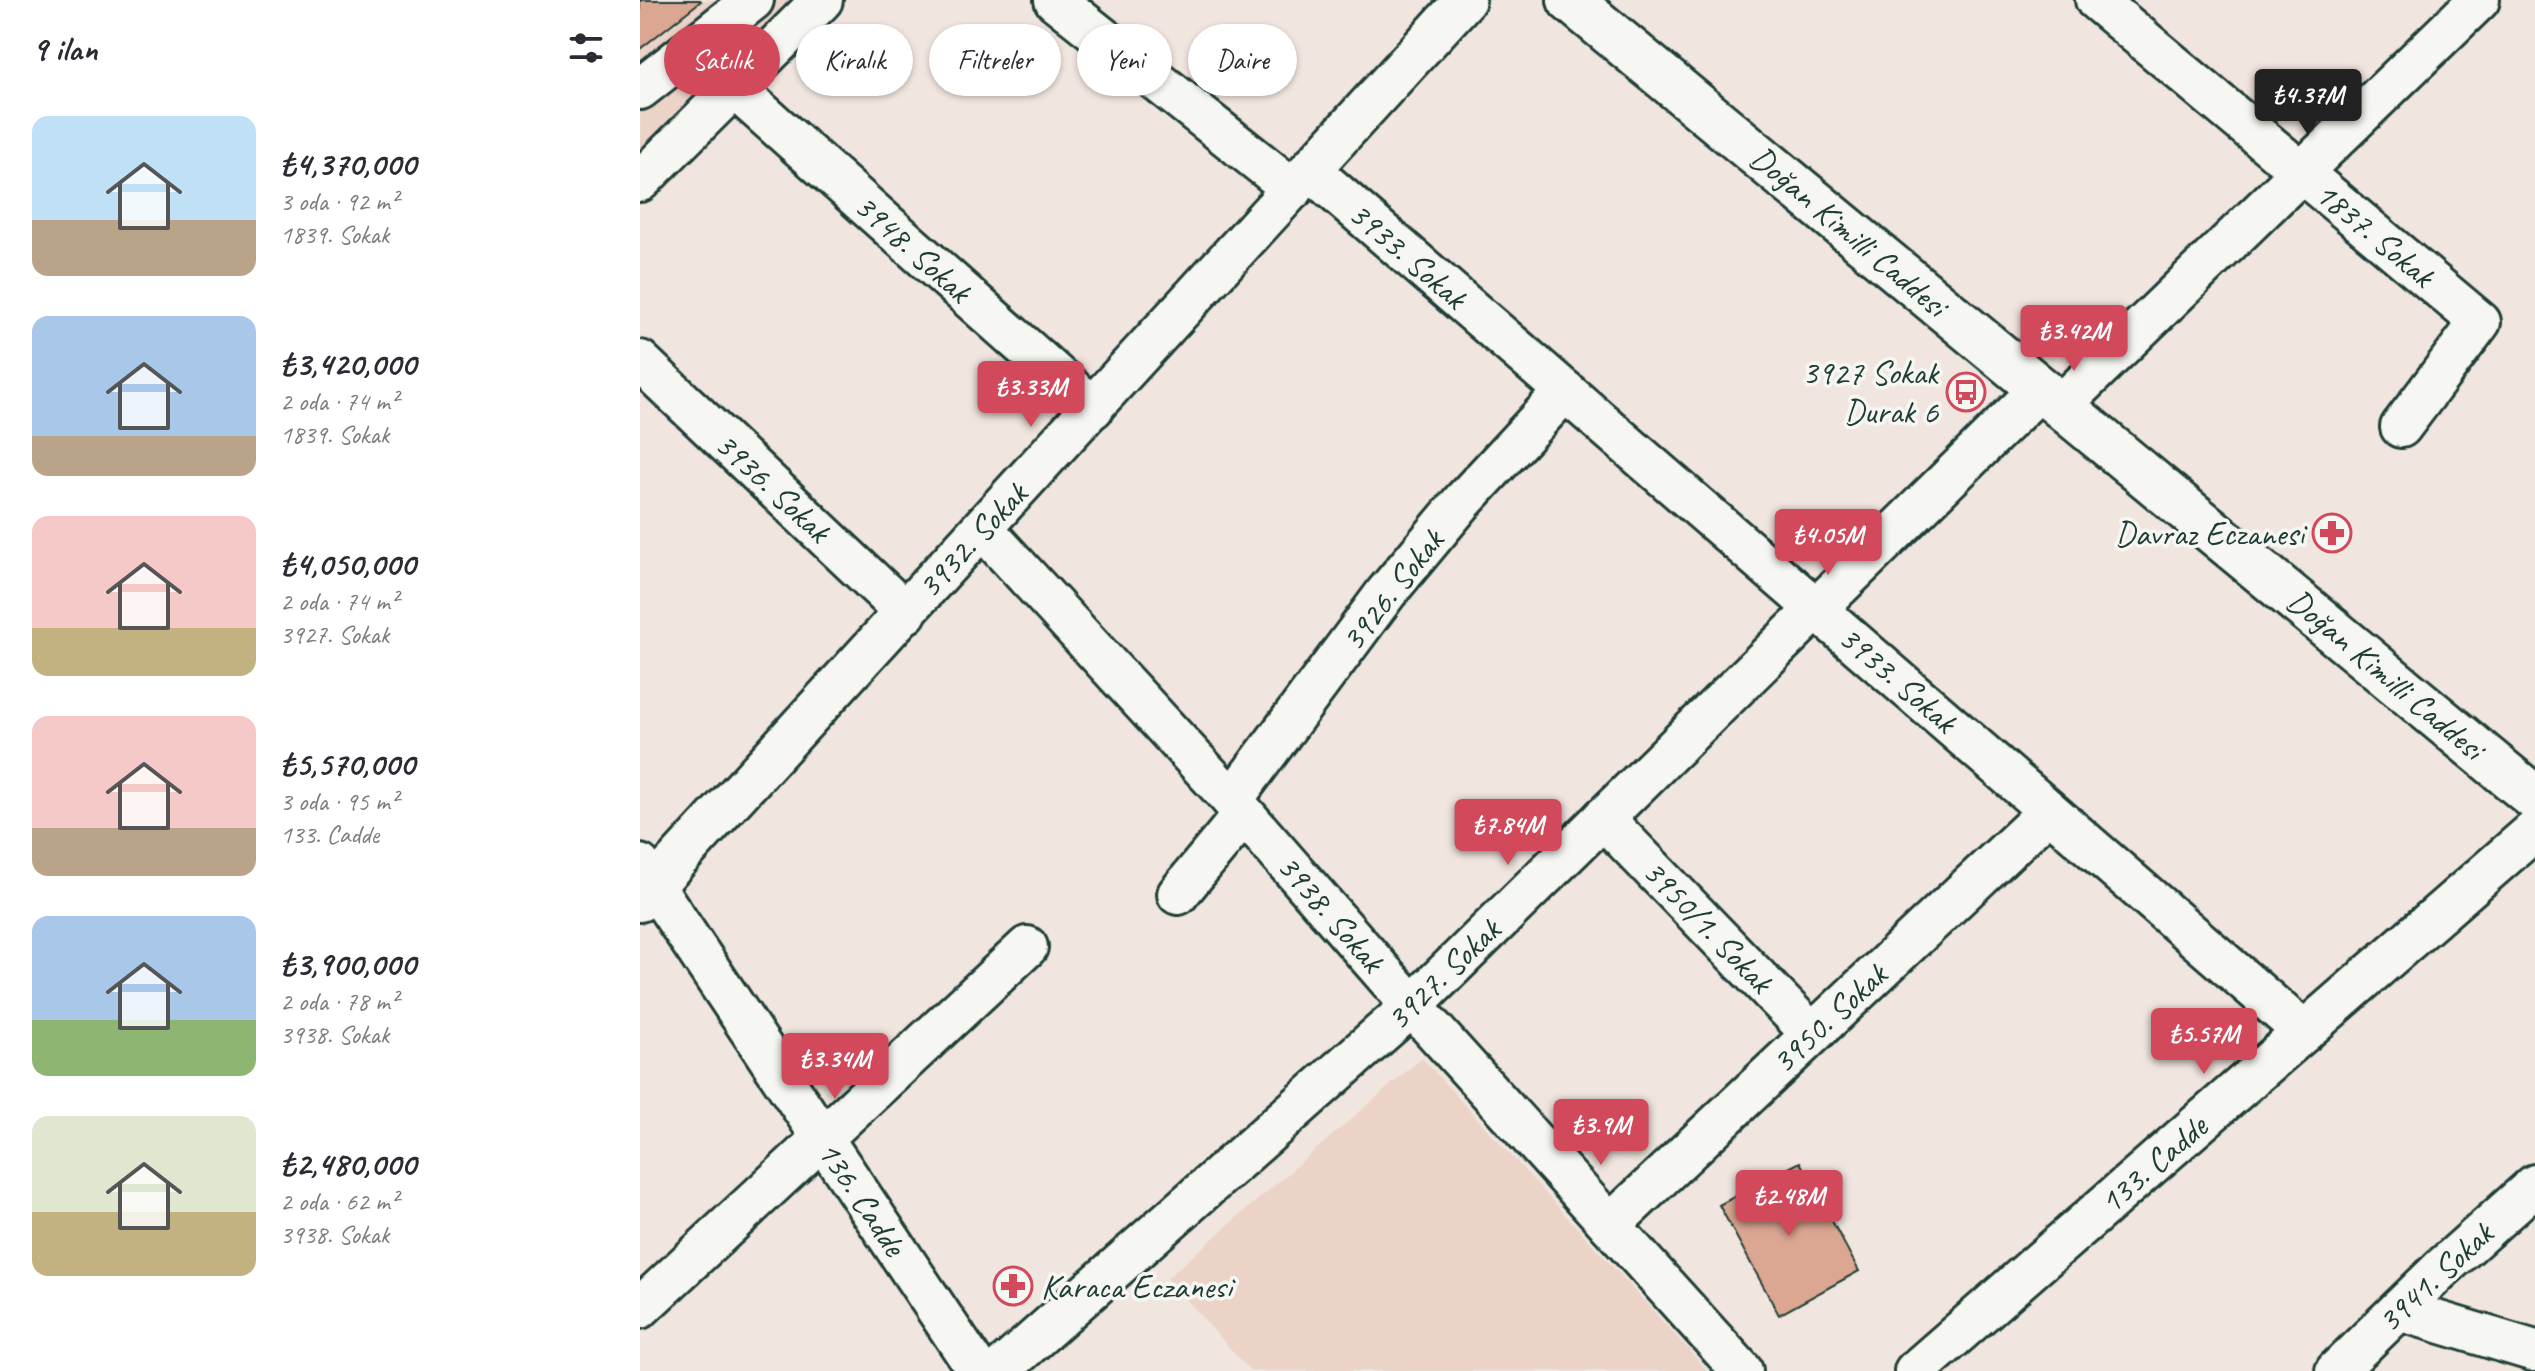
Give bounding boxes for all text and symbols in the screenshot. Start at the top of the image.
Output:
chip: Satılık [664,24,780,96]
chip: Kiralık [796,24,913,96]
chip: Filtreler [929,24,1061,96]
chip: Yeni [1077,24,1172,96]
chip: Daire [1188,24,1297,96]
icon: filters [564,26,608,70]
text: 9 ilan [32,27,97,70]
pin: ₺4.37M [2243,69,2373,137]
text: ₺4.37M [2273,78,2343,111]
street label: Doğan Kimilli Caddesi [1742,136,1959,328]
text: ₺4,370,000 [280,142,416,185]
icon: home [96,148,192,244]
street label: 1837. Sokak [2306,172,2445,298]
street label: 3948. Sokak [846,184,982,313]
text: 3 oda · 92 m² [280,185,398,218]
street label: 3933. Sokak [1340,192,1478,320]
text: 1839. Sokak [280,218,389,251]
pin: ₺3.42M [2009,305,2139,373]
text: ₺3.42M [2039,314,2109,347]
text: ₺3,420,000 [280,342,416,385]
icon: home [96,348,192,444]
place label: 3927 Sokak Durak 6 [1802,351,1941,433]
pin: ₺3.33M [966,361,1096,429]
text: ₺3.33M [996,370,1066,403]
bus stop icon: 3927 Sokak Durak 6 [1945,371,1987,413]
text: 2 oda · 74 m² [280,385,398,418]
text: 1839. Sokak [280,418,389,451]
street label: 3936. Sokak [706,423,842,553]
street label: 3932. Sokak [908,471,1038,607]
pin: ₺4.05M [1763,509,1893,577]
place label: Davraz Eczanesi [2115,512,2308,555]
pharmacy icon: Davraz Eczanesi [2311,512,2353,554]
street label: 3926. Sokak [1331,518,1454,660]
text: ₺4.05M [1793,518,1863,551]
text: ₺4,050,000 [280,542,415,585]
icon: home [96,548,192,644]
street label: Doğan Kimilli Caddesi [2279,579,2496,771]
text: 2 oda · 74 m² [280,585,398,618]
street label: 3933. Sokak [1830,616,1968,744]
text: 3927. Sokak [280,618,389,651]
text: ₺5,570,000 [280,742,415,785]
icon: home [96,748,192,844]
text: 3 oda · 95 m² [280,785,398,818]
pin: ₺7.84M [1443,799,1573,867]
text: ₺7.84M [1473,808,1543,841]
text: 133. Cadde [280,818,379,851]
street label: 3938. Sokak [1268,845,1396,983]
street label: 3950/1. Sokak [1634,850,1784,1004]
street label: 3927. Sokak [1377,907,1511,1039]
text: ₺3,900,000 [280,942,415,985]
icon: home [96,948,192,1044]
street label: 3950. Sokak [1762,952,1898,1082]
text: 2 oda · 78 m² [280,985,398,1018]
pin: ₺5.57M [2139,1008,2269,1076]
text: ₺5.57M [2169,1017,2239,1050]
text: 3938. Sokak [280,1018,389,1051]
pin: ₺3.34M [770,1033,900,1101]
text: ₺3.34M [800,1042,870,1075]
pin: ₺3.9M [1545,1099,1657,1167]
street label: 133. Cadde [2090,1104,2217,1223]
text: ₺3.9M [1572,1108,1630,1141]
street label: 136. Cadde [808,1132,917,1265]
text: ₺2,480,000 [280,1142,416,1185]
icon: home [96,1148,192,1244]
pin: ₺2.48M [1724,1170,1854,1238]
text: ₺2.48M [1754,1179,1824,1212]
text: 2 oda · 62 m² [280,1185,398,1218]
street label: 3941. Sokak [2368,1211,2504,1341]
text: 3938. Sokak [280,1218,389,1251]
pharmacy icon: Karaca Eczanesi [992,1265,1034,1307]
place label: Karaca Eczanesi [1041,1265,1237,1308]

